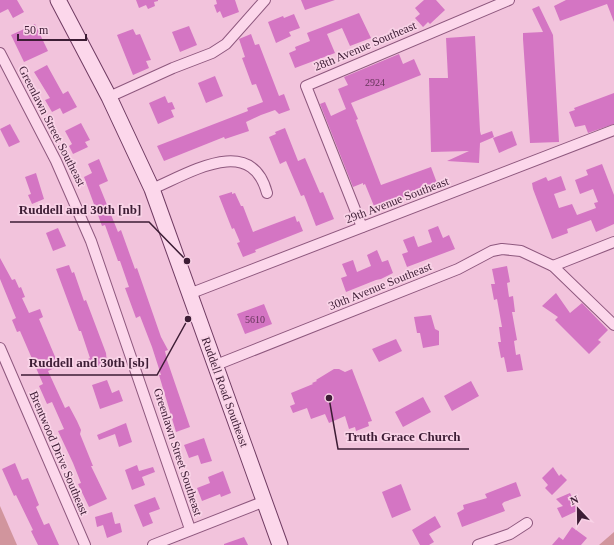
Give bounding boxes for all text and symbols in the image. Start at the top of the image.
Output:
scale bar [18,16,86,42]
street label: 28th Avenue Southeast [312,18,419,74]
text: 50 m [24,23,49,37]
street label: Greenlawn Street Southeast [16,63,89,189]
house number: 2924 [365,77,385,88]
street label: 29th Avenue Southeast [343,174,451,226]
callout: Ruddell and 30th [nb] [10,197,149,222]
text: Ruddell and 30th [nb] [19,202,141,217]
street label: 30th Avenue Southeast [326,259,434,313]
house number: 5610 [245,314,265,325]
street label: Ruddell Road Southeast [199,335,252,450]
callout: Ruddell and 30th [sb] [21,350,157,375]
text: Ruddell and 30th [sb] [29,355,149,370]
street label: Greenlawn Street Southeast [151,386,205,518]
street label: Brentwood Drive Southeast [27,389,92,518]
callout: Truth Grace Church [338,424,469,449]
text: Truth Grace Church [345,429,461,444]
north arrow [558,489,598,529]
text: N [568,493,580,507]

